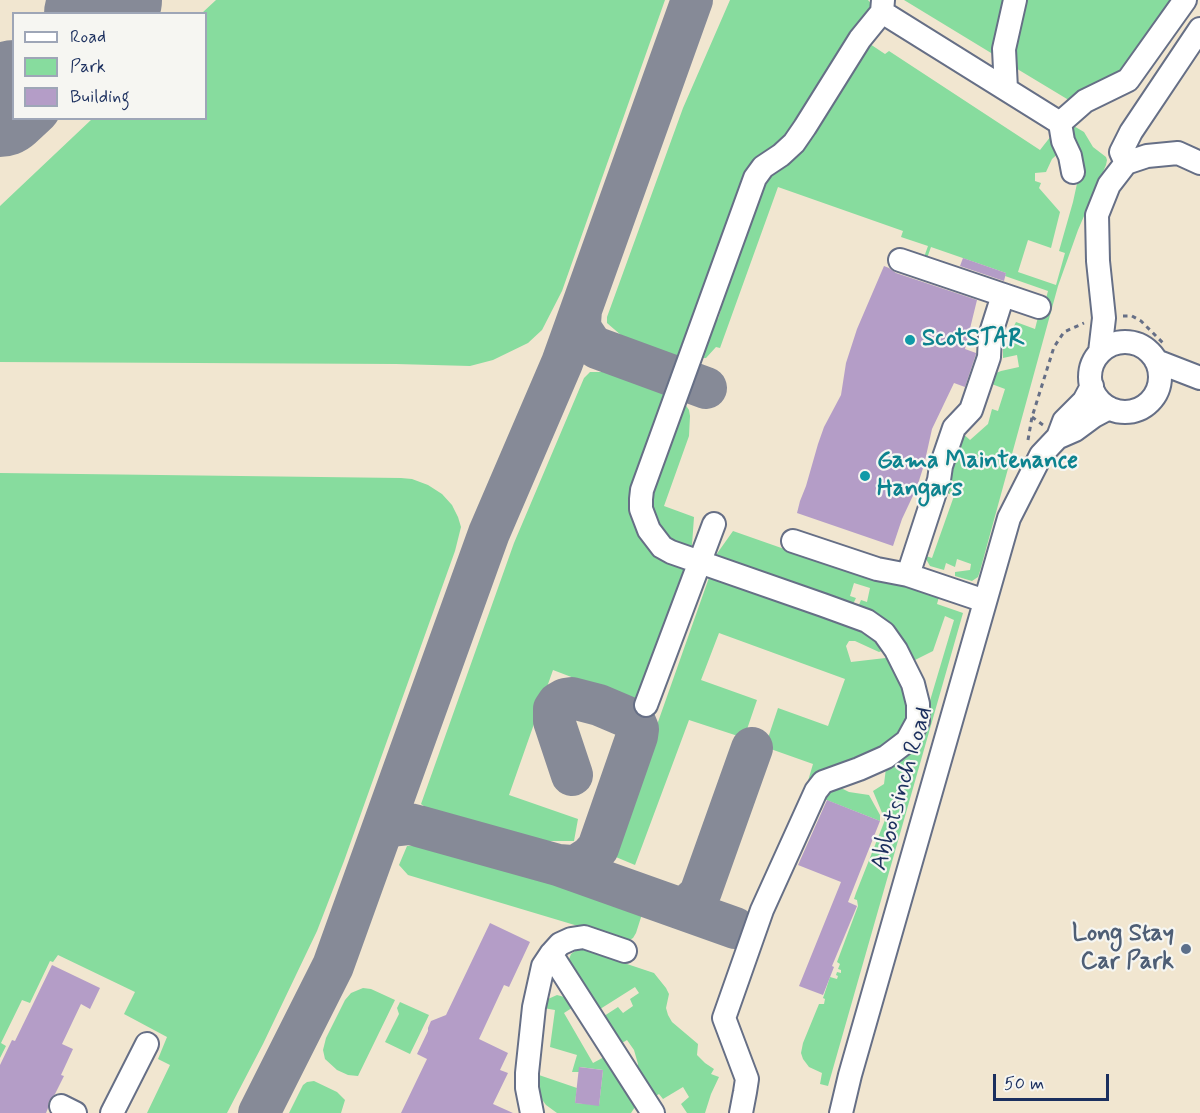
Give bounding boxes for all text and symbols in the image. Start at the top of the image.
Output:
legend [12,12,207,120]
text: Road [70,25,106,49]
text: Park [70,55,106,79]
text: Building [70,85,130,109]
place label: ScotSTAR [922,326,1025,354]
marker: ScotSTAR [903,333,917,347]
place label: Gama Maintenance Hangars [877,448,1078,504]
marker: Gama Maintenance Hangars [858,469,872,483]
street label: Abbotsinch Road [866,704,940,874]
place label: Long Stay Car Park [1072,921,1174,977]
marker: Long Stay Car Park [1179,942,1193,956]
scale bar [996,1062,1112,1100]
text: 50 m [1004,1072,1044,1096]

